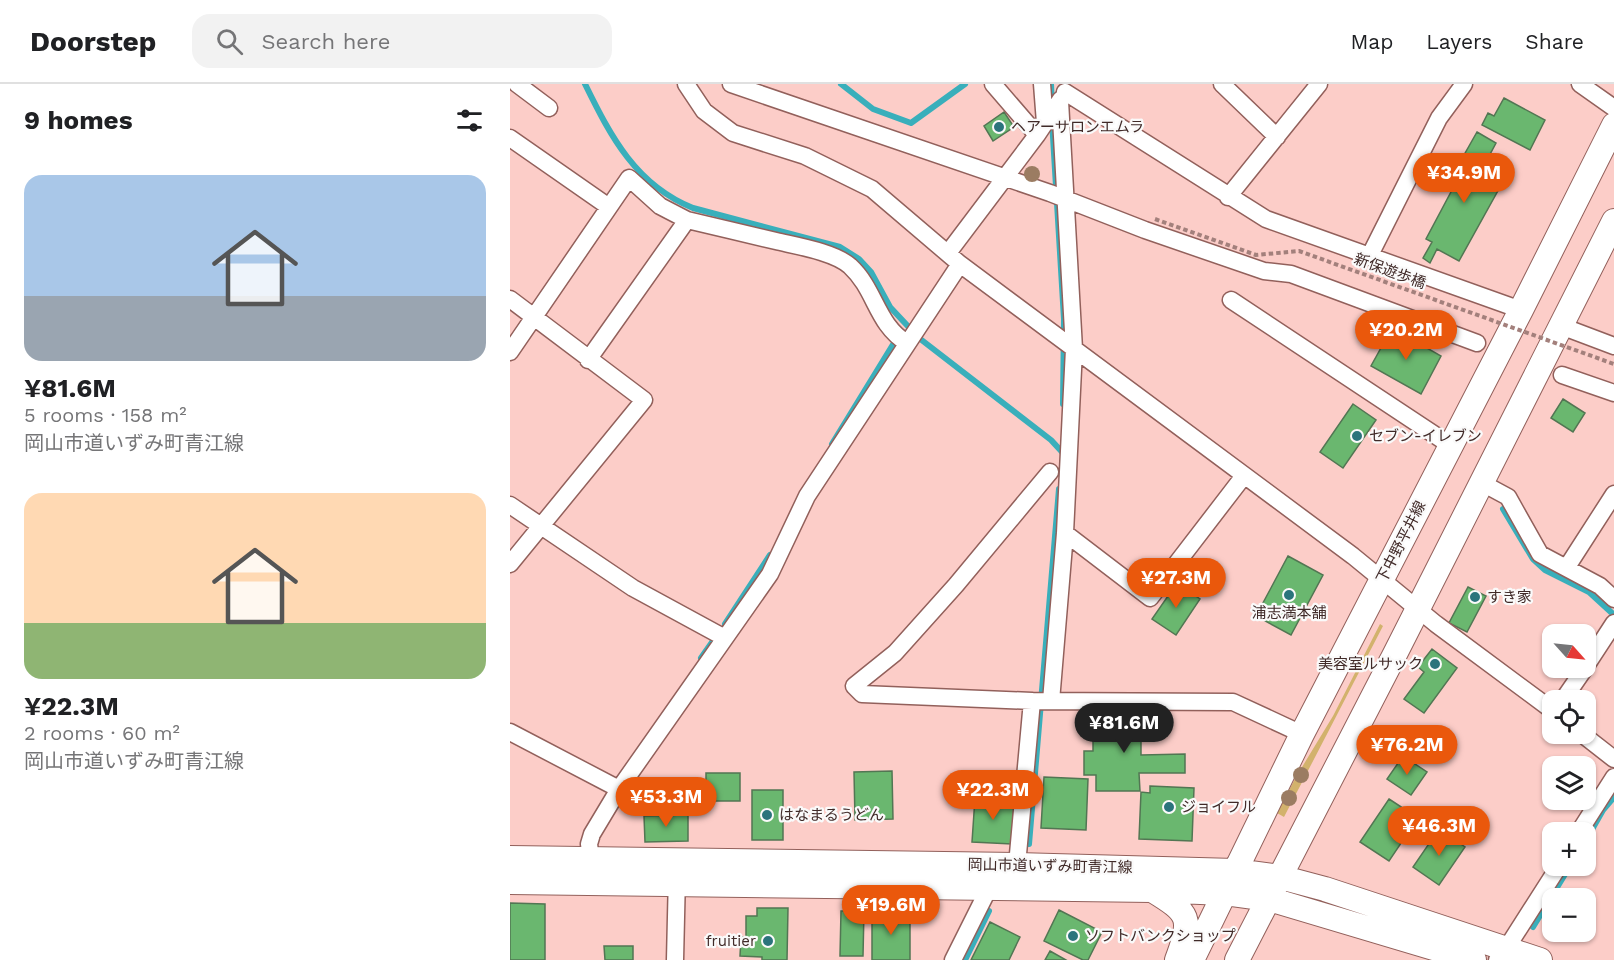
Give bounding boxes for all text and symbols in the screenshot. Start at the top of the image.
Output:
search box [192,14,612,68]
text: Doorstep [30,25,156,58]
icon: search [213,25,246,58]
text: Search here [261,29,390,54]
text: Map [1350,29,1393,54]
text: Layers [1426,29,1492,54]
text: Share [1525,29,1584,54]
icon: filters [453,104,486,137]
text: 9 homes [24,105,133,135]
place label: ヘアーサロンエムラ [1011,118,1144,136]
marker: ヘアーサロンエムラ [992,120,1006,134]
pin: ¥34.9M [1415,153,1513,204]
text: ¥34.9M [1427,160,1501,184]
icon: home [201,214,309,322]
street label: 新保遊歩橋 [1352,250,1428,292]
pin: ¥20.2M [1357,310,1455,361]
text: ¥20.2M [1369,317,1443,341]
text: ¥81.6M [24,373,116,403]
text: 5 rooms · 158 m² [24,403,187,427]
place label: セブン-イレブン [1369,427,1482,445]
marker: セブン-イレブン [1350,429,1364,443]
text: 岡山市道いずみ町青江線 [24,431,244,455]
street label: 下中野平井線 [1373,498,1429,586]
icon: home [201,532,309,640]
pin: ¥27.3M [1127,558,1225,609]
text: ¥27.3M [1141,565,1211,589]
marker: 浦志満本舗 [1282,588,1296,602]
place label: すき家 [1487,588,1532,606]
marker: すき家 [1468,590,1482,604]
place label: 浦志満本舗 [1251,604,1327,622]
north arrow [1542,624,1596,678]
map controls [1542,624,1596,942]
place label: 美容室ルサック [1318,655,1423,673]
marker: 美容室ルサック [1428,657,1442,671]
button: locate [1542,690,1596,744]
text: ¥22.3M [24,691,119,721]
pin: ¥81.6M [1075,703,1173,754]
text: ¥81.6M [1089,710,1159,734]
text: 2 rooms · 60 m² [24,721,180,745]
pin: ¥76.2M [1358,725,1456,776]
text: ¥76.2M [1370,732,1444,756]
text: 岡山市道いずみ町青江線 [24,749,244,773]
button: layers [1542,756,1596,810]
pin: ¥22.3M [944,770,1042,821]
pin: ¥53.3M [617,777,715,828]
text: ¥22.3M [956,777,1030,801]
text: ¥53.3M [630,784,702,808]
place label: ジョイフル [1181,798,1256,816]
marker: ジョイフル [1162,800,1176,814]
place label: はなまるうどん [779,806,884,824]
pin: ¥46.3M [1390,806,1488,857]
marker: はなまるうどん [760,808,774,822]
text: ¥46.3M [1402,813,1476,837]
button: + [1542,822,1596,876]
street label: 岡山市道いずみ町青江線 [967,856,1133,876]
pin: ¥19.6M [842,885,940,936]
button: − [1542,888,1596,942]
text: ¥19.6M [856,892,926,916]
place label: ソフトバンクショップ [1085,927,1236,945]
marker: ソフトバンクショップ [1066,929,1080,943]
place label: fruitier [706,932,756,950]
marker: fruitier [761,934,775,948]

